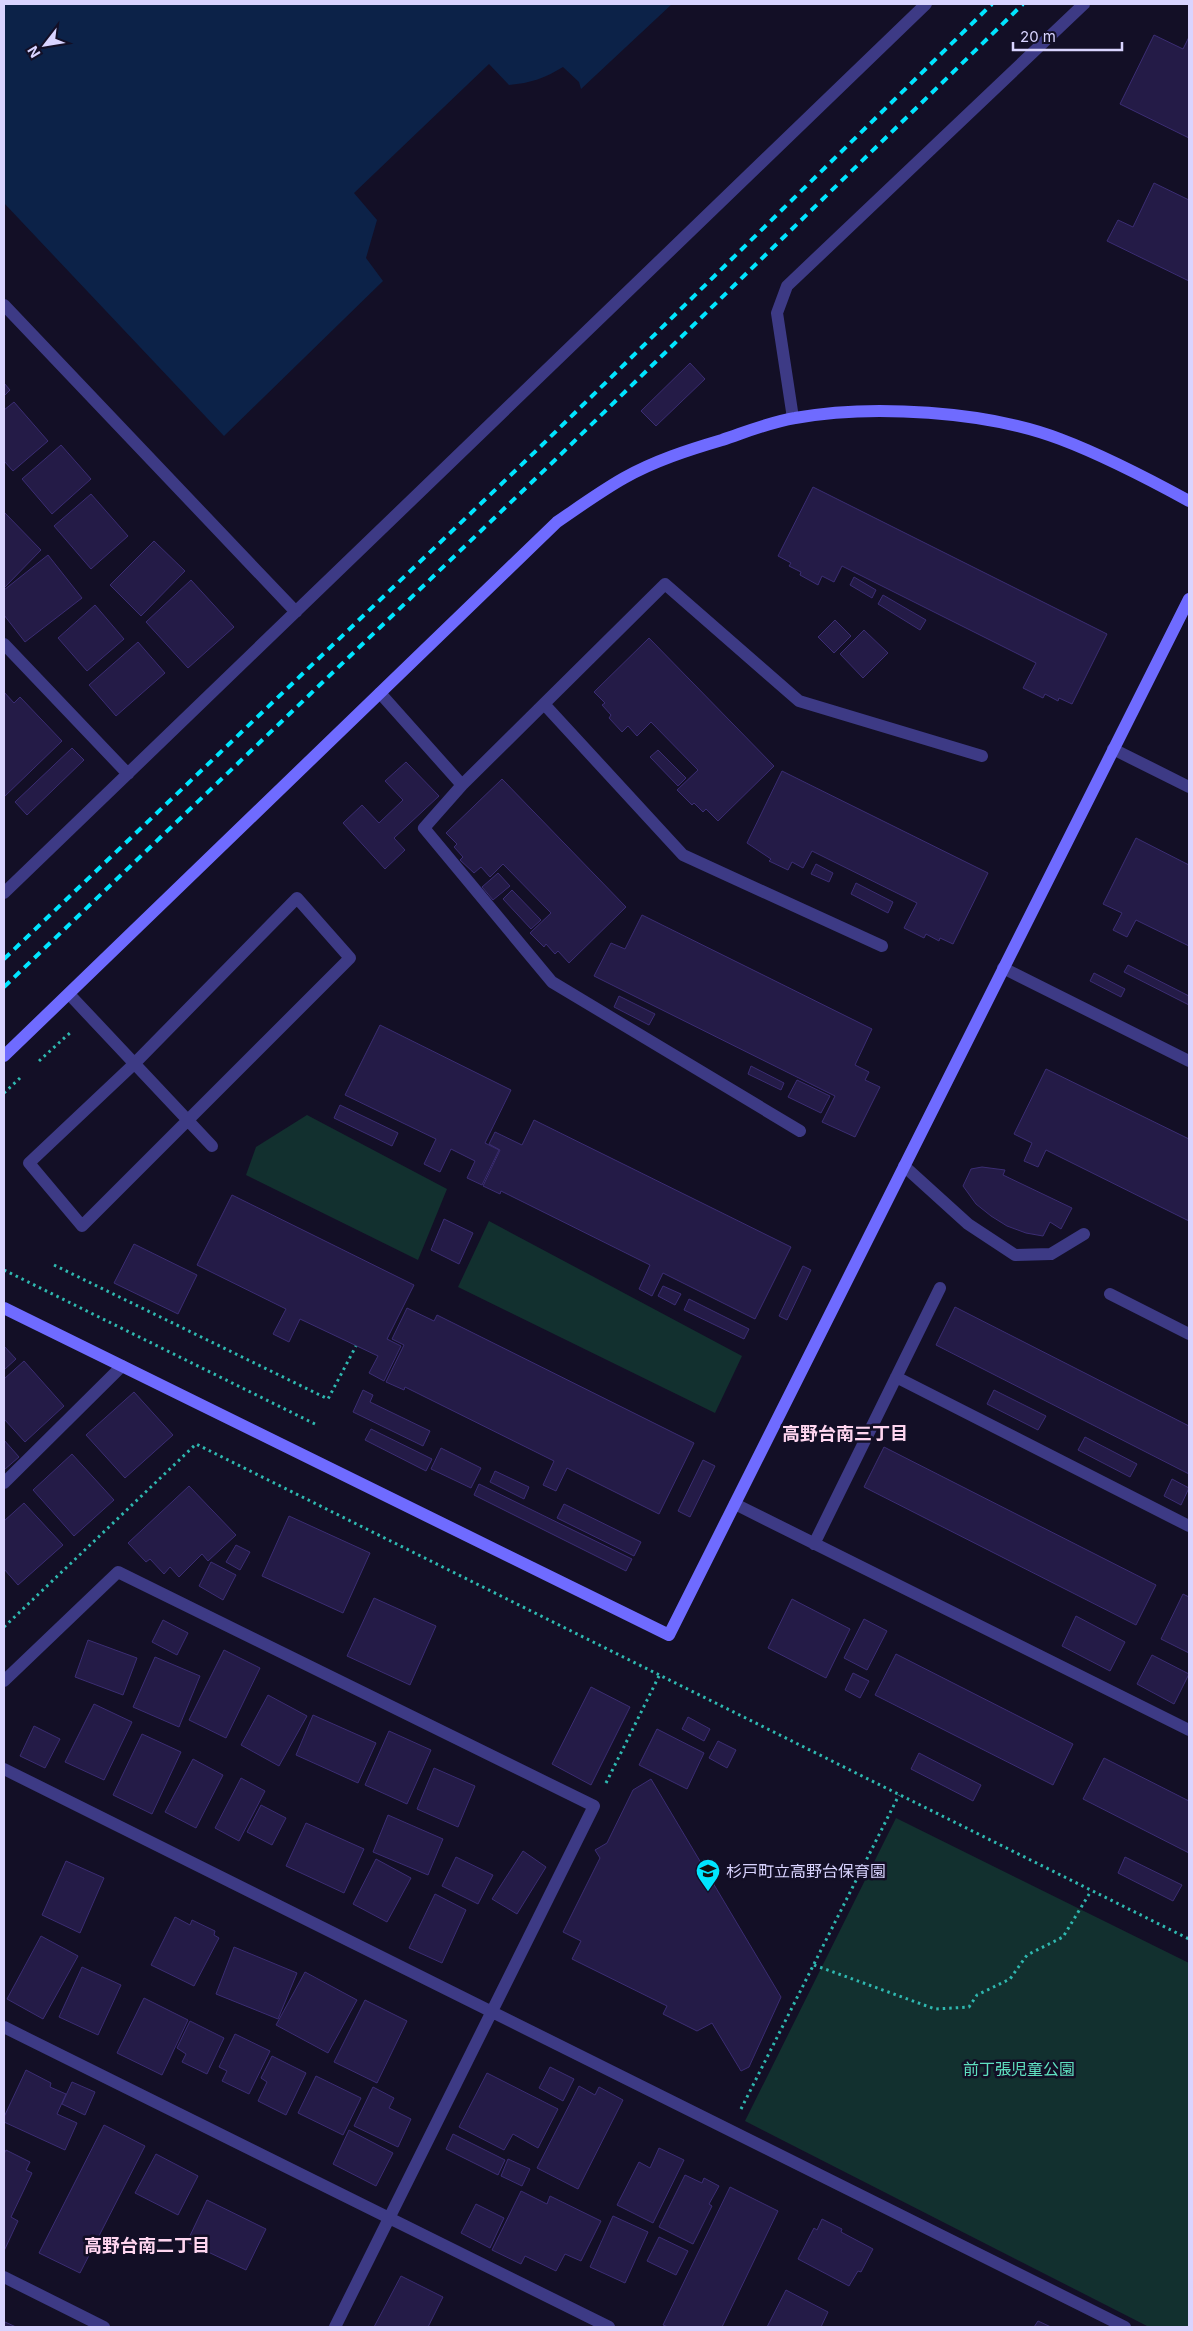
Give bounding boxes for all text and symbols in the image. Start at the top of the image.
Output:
north arrow [20,20,70,70]
scale bar [1013,20,1122,52]
text: 20 m [1020,27,1056,46]
text: N [23,43,43,61]
district label: 高野台南三丁目 [782,1423,908,1444]
school or university icon: 杉戸町立高野台保育園 [695,1858,721,1892]
place label: 杉戸町立高野台保育園 [726,1861,886,1881]
park label: 前丁張児童公園 [963,2059,1075,2079]
district label: 高野台南二丁目 [84,2235,210,2256]

